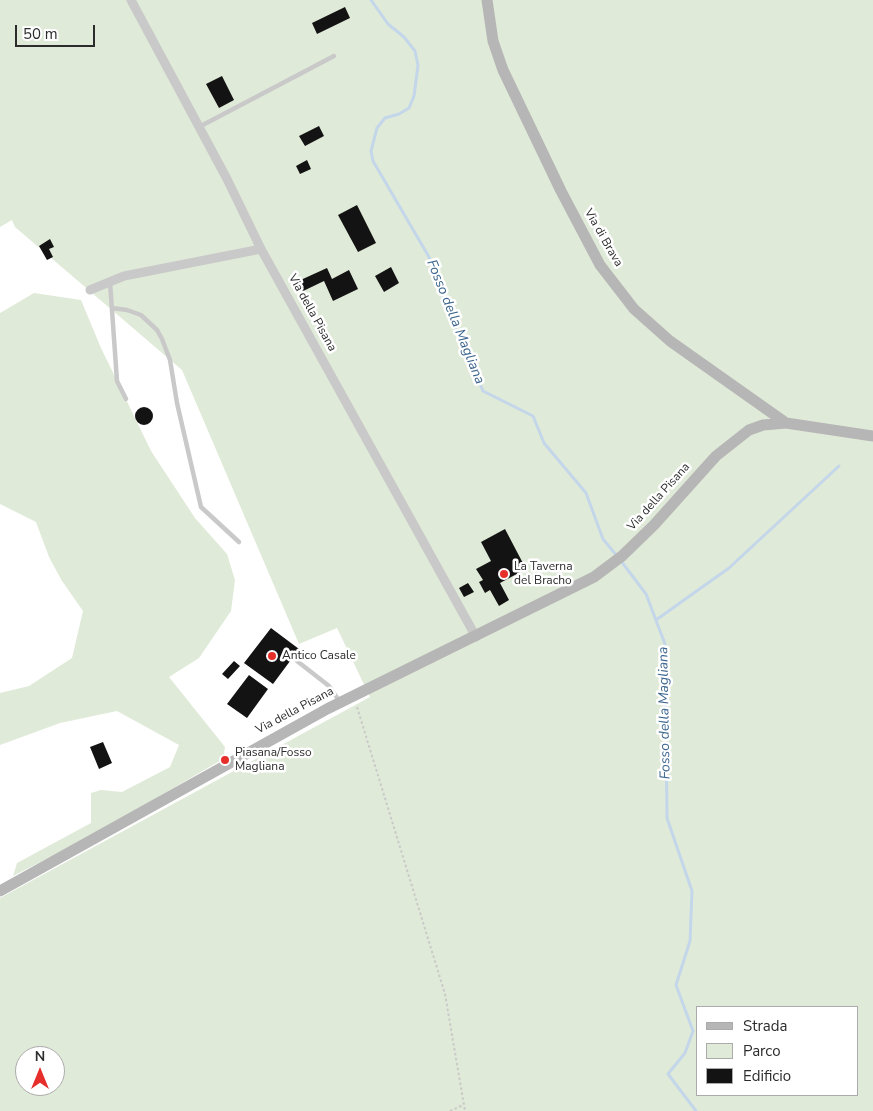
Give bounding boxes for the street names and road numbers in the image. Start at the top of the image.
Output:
street label: Via di Brava [581,207,625,269]
street label: Via della Pisana [285,272,339,354]
street label: Via della Pisana [625,460,693,534]
street label: Via della Pisana [254,684,336,738]

